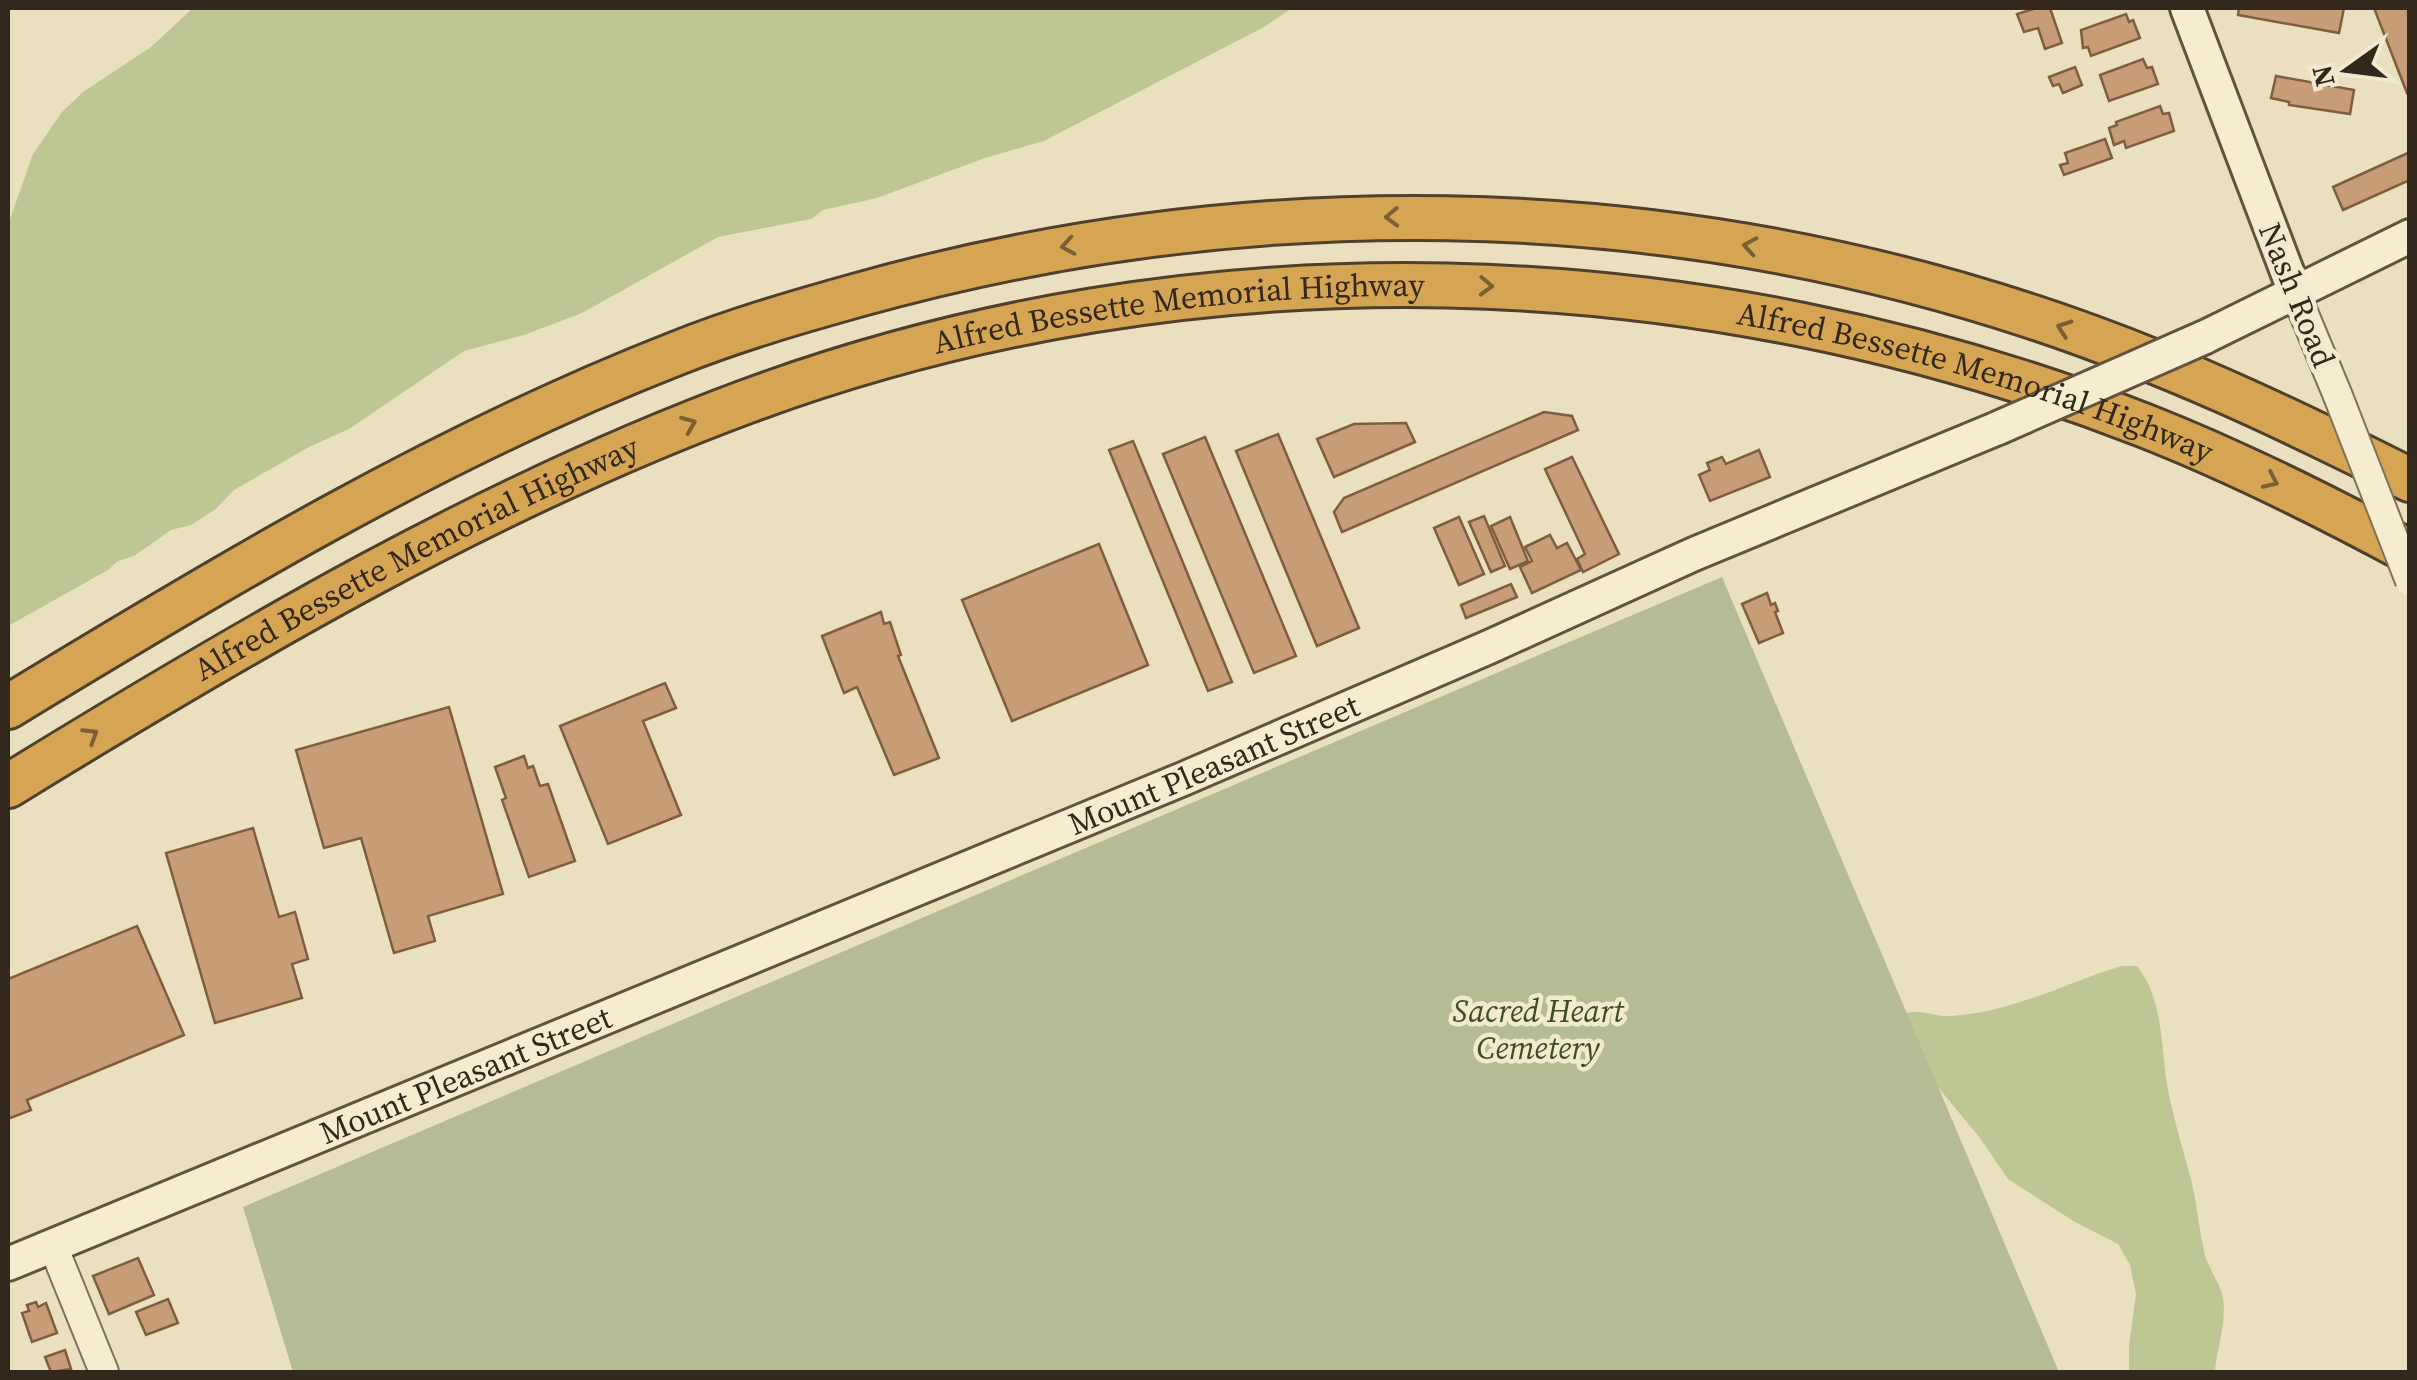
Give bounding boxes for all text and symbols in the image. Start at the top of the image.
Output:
north arrow [2297,20,2397,120]
text: N [2302,62,2344,91]
one-way arrow [1383,206,1399,227]
street label: Nash Road [2248,216,2346,374]
one-way arrow [1060,235,1077,256]
one-way arrow [1742,236,1758,257]
street label: Alfred Bessette Memorial Highway [928,263,1425,365]
one-way arrow [1478,275,1494,296]
street label: Alfred Bessette Memorial Highway [1734,291,2221,474]
one-way arrow [2057,319,2074,340]
one-way arrow [679,416,697,436]
street label: Alfred Bessette Memorial Highway [185,425,646,691]
one-way arrow [2261,468,2279,488]
street label: Mount Pleasant Street [1062,683,1367,846]
one-way arrow [80,728,98,747]
park label: Sacred Heart Cemetery [1452,989,1625,1070]
street label: Mount Pleasant Street [313,995,619,1155]

